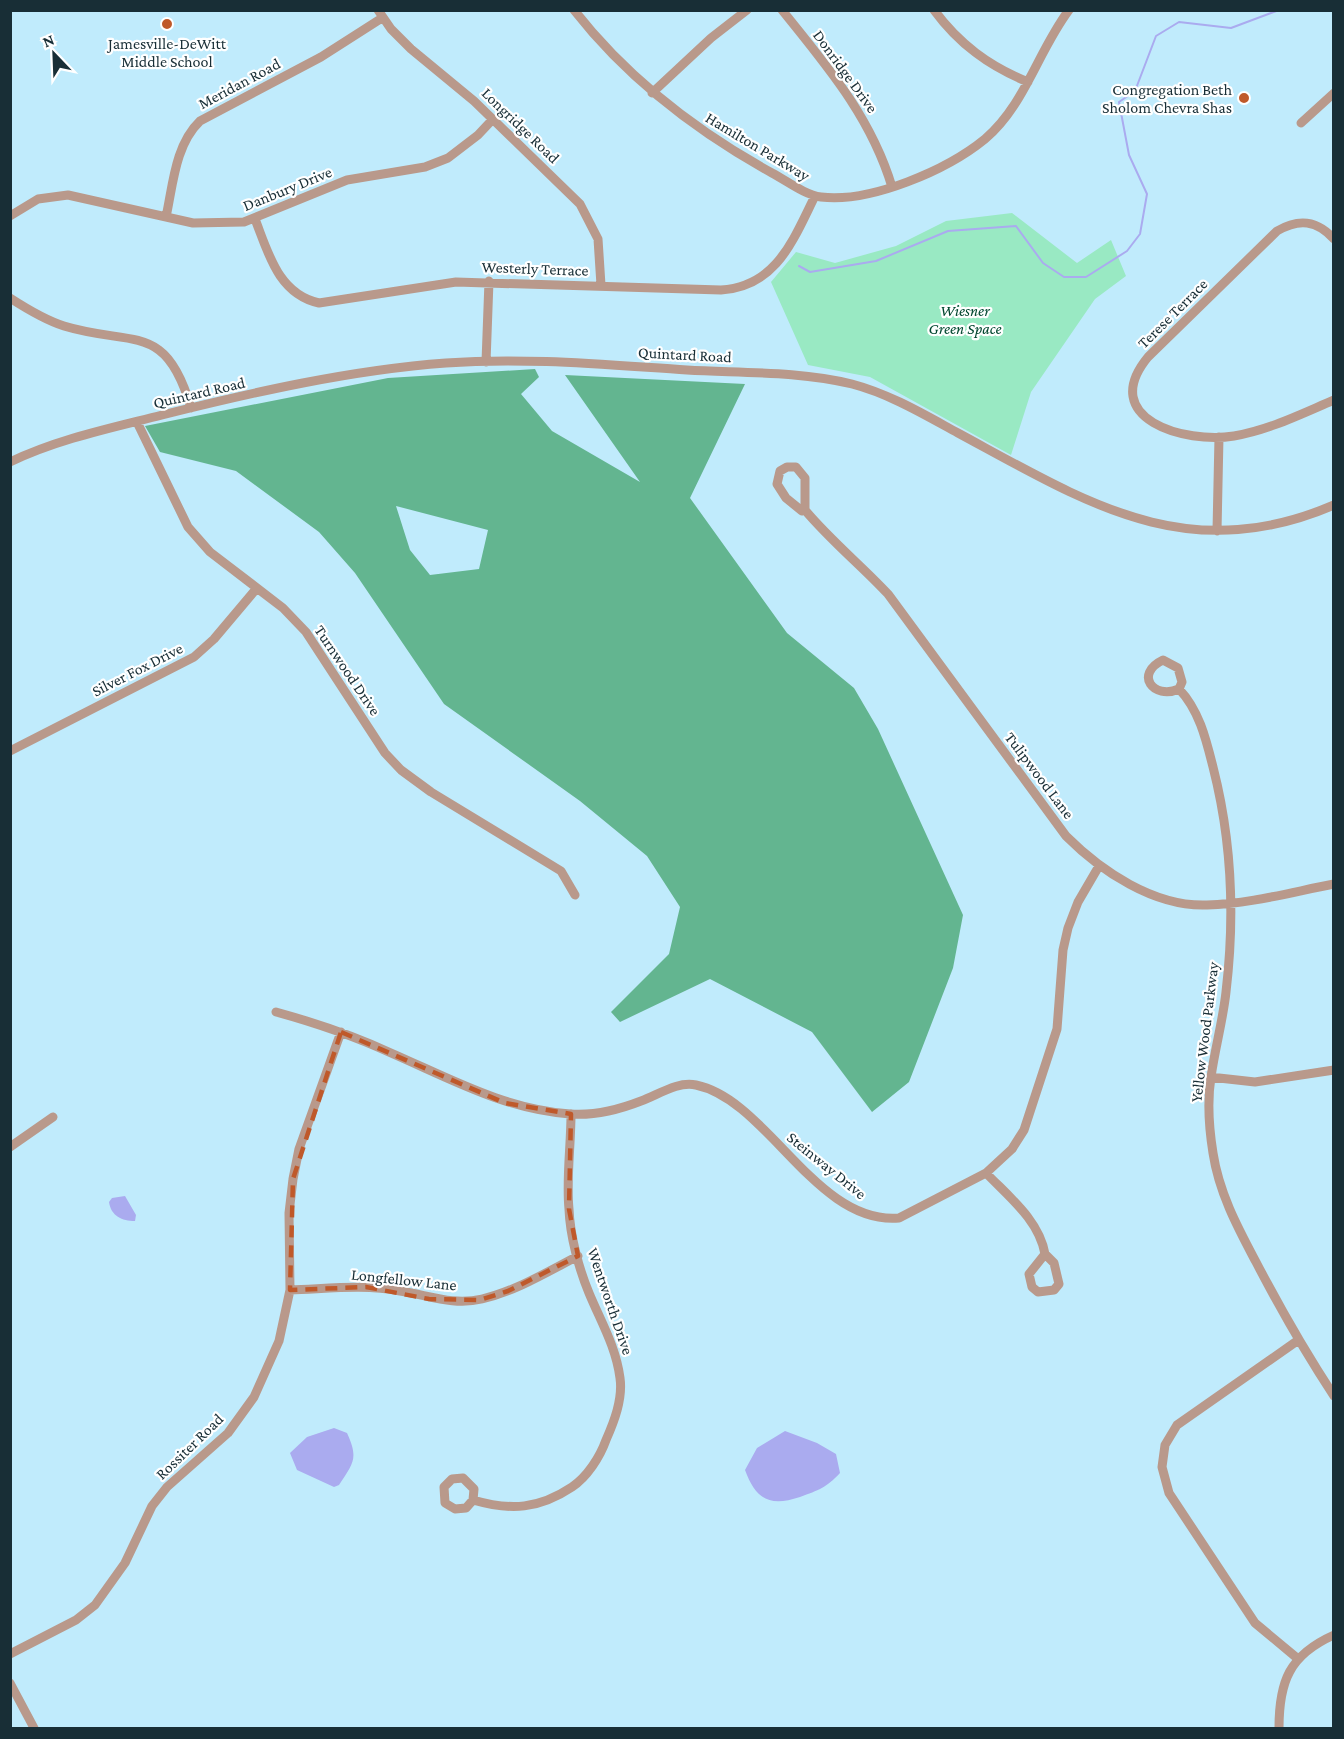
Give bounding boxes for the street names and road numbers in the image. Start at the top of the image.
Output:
street label: Donridge Drive [809,27,881,117]
street label: Meridan Road [195,55,283,112]
street label: Longridge Road [478,84,563,168]
street label: Hamilton Parkway [702,109,813,185]
street label: Danbury Drive [240,163,334,215]
street label: Westerly Terrace [481,258,589,280]
street label: Terese Terrace [1134,275,1211,352]
street label: Quintard Road [638,344,733,365]
street label: Quintard Road [151,374,247,411]
street label: Turnwood Drive [311,622,384,719]
street label: Silver Fox Drive [89,639,185,700]
street label: Tulipwood Lane [1001,729,1078,822]
street label: Yellow Wood Parkway [1187,960,1223,1103]
street label: Steinway Drive [783,1128,870,1203]
street label: Wentworth Drive [584,1246,637,1357]
street label: Longfellow Lane [350,1266,458,1294]
street label: Rossiter Road [152,1410,227,1483]

